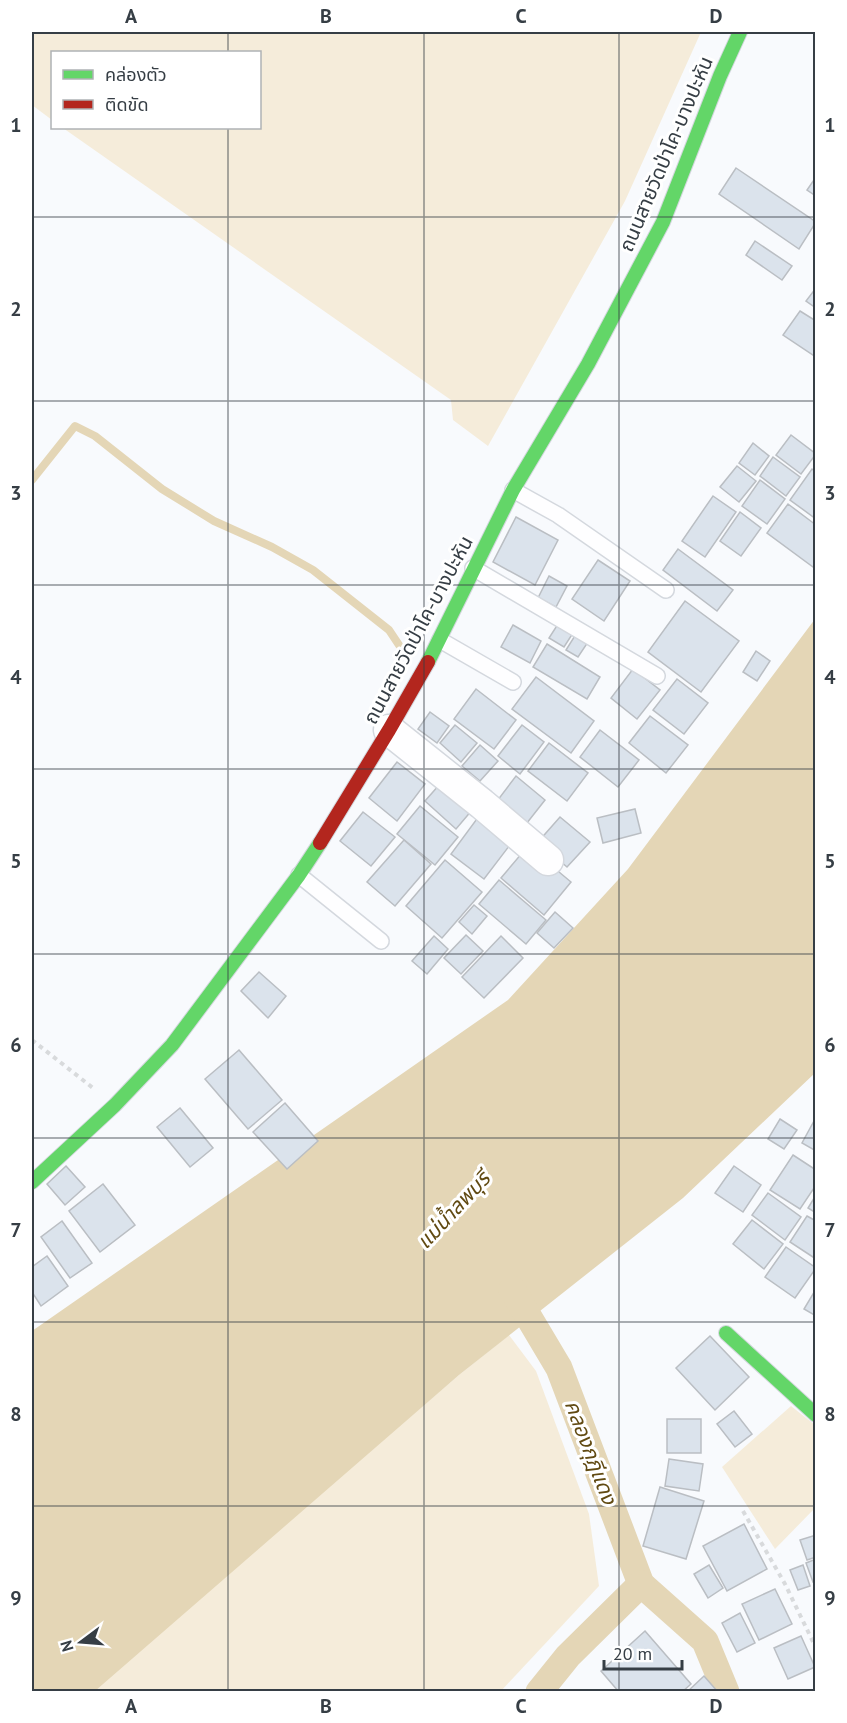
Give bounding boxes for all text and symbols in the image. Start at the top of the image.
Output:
text: A [125,3,138,29]
text: B [320,3,332,29]
text: C [515,3,527,29]
text: D [710,3,723,29]
legend [51,51,261,129]
street label: ถนนสายวัดป่าโค-บางปะหัน [613,52,719,256]
text: คล่องตัว [105,63,167,86]
text: ติดขัด [105,93,148,116]
text: 1 [10,112,22,138]
text: 1 [824,112,836,138]
text: 2 [10,296,22,322]
text: 2 [824,296,836,322]
text: 3 [10,480,22,506]
text: 3 [824,480,836,506]
street label: ถนนสายวัดป่าโค-บางปะหัน [357,531,479,729]
text: 4 [10,664,22,690]
text: 4 [824,664,836,690]
text: 5 [10,848,22,874]
text: 5 [824,848,836,874]
text: 6 [10,1032,22,1058]
text: 6 [824,1032,836,1058]
water label: แม่น้ำลพบุรี [410,1162,498,1254]
text: 7 [10,1217,22,1243]
text: 7 [824,1217,836,1243]
water label: คลองกุฎีแดง [559,1396,624,1510]
text: 8 [10,1401,22,1427]
text: 8 [824,1401,836,1427]
text: 9 [10,1585,22,1611]
text: 9 [824,1585,836,1611]
north arrow [51,1612,111,1672]
scale bar [604,1633,682,1671]
text: N [56,1638,78,1654]
text: 20 m [613,1642,652,1665]
text: A [125,1693,138,1719]
text: B [320,1693,332,1719]
text: C [515,1693,527,1719]
text: D [710,1693,723,1719]

